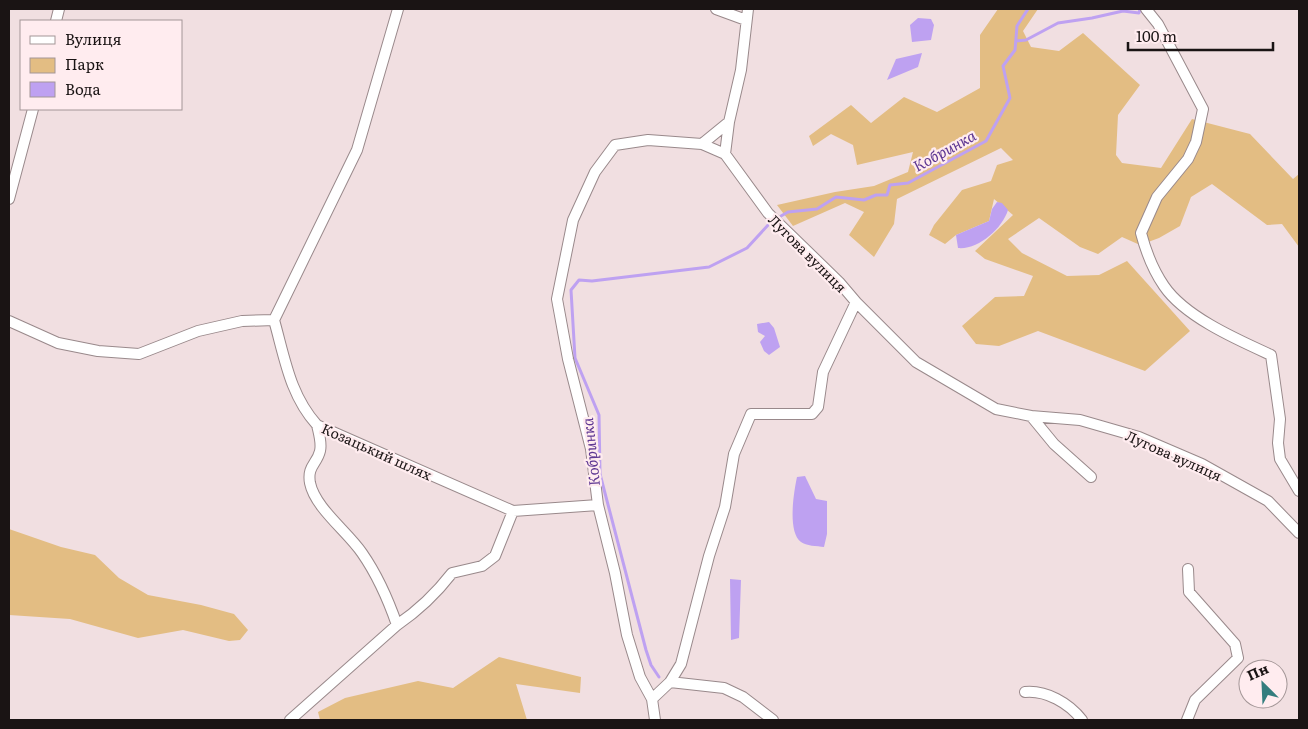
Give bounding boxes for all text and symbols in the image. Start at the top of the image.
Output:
legend [20,20,182,110]
scale bar [1128,20,1273,52]
text: 100 m [1136,24,1177,47]
text: Вулиця [65,27,122,50]
text: Парк [65,52,104,75]
text: Вода [65,77,102,100]
water label: Кобринка [908,123,980,177]
street label: Лугова вулиця [764,209,852,297]
water label: Кобринка [575,416,605,487]
street label: Козацький шлях [319,418,435,484]
street label: Лугова вулиця [1123,425,1225,485]
text: Пн [1243,658,1271,685]
north arrow [1238,659,1288,709]

